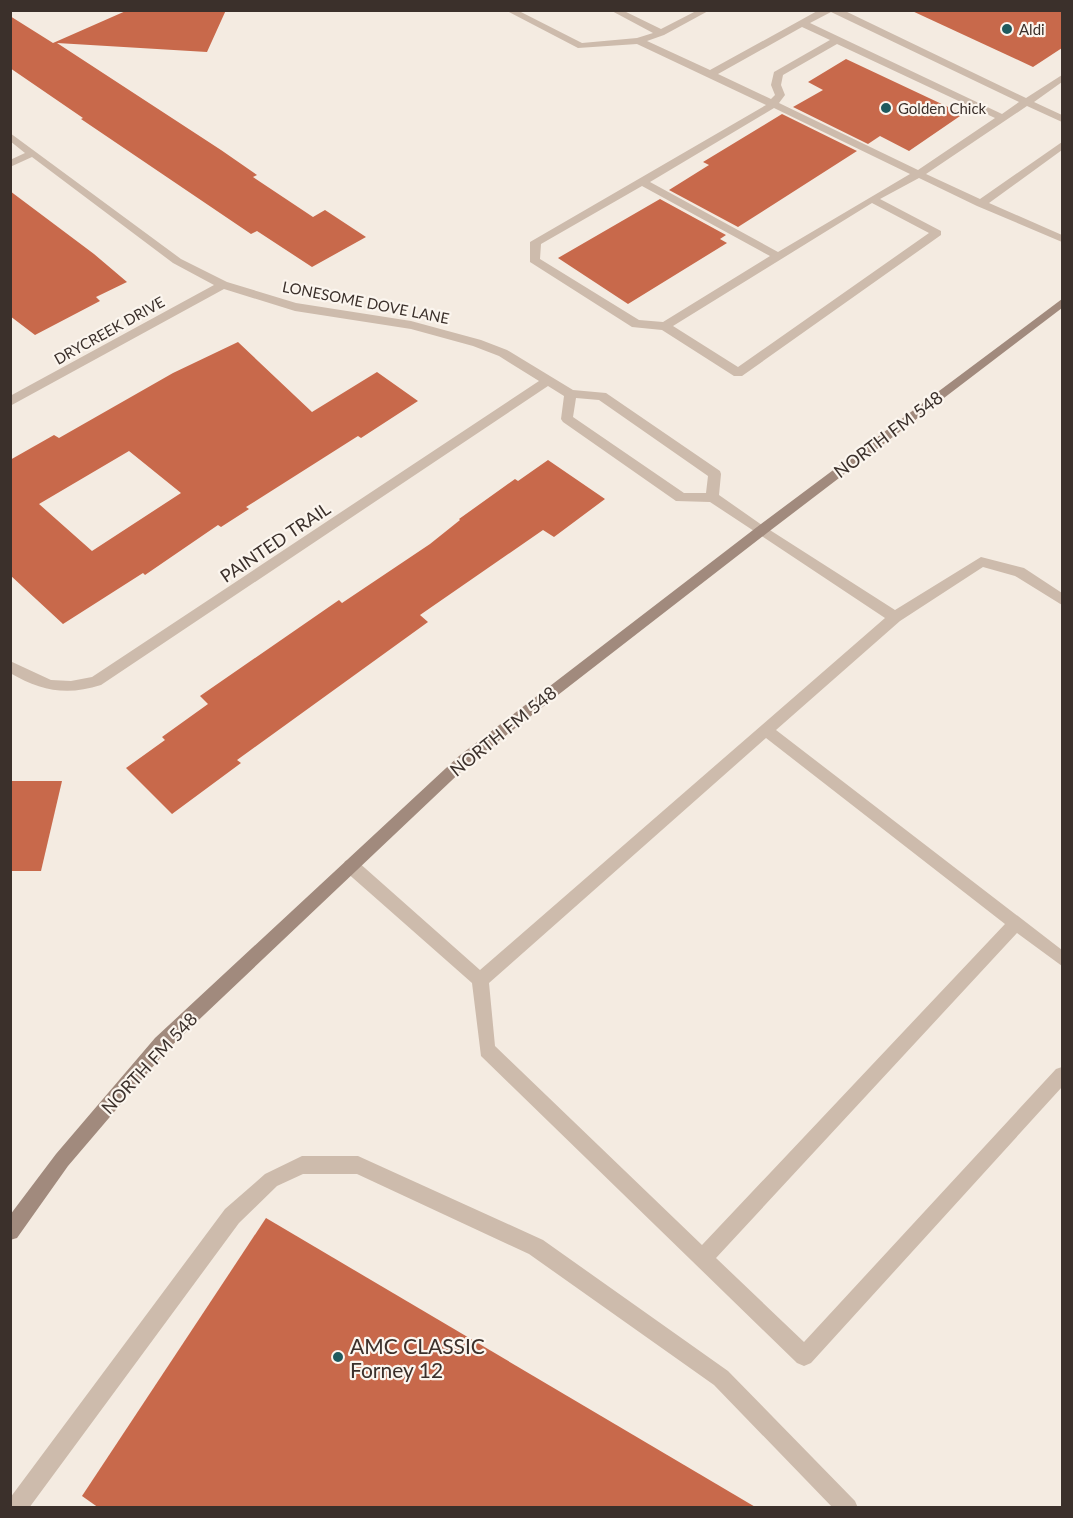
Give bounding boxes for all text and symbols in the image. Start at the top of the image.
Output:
place label: Aldi [1019,20,1045,38]
marker: Aldi [1000,22,1014,36]
place label: Golden Chick [898,99,987,117]
marker: Golden Chick [879,101,893,115]
street label: LONESOME DOVE LANE [281,277,451,327]
street label: DRYCREEK DRIVE [51,292,167,368]
street label: NORTH FM 548 [829,386,947,482]
street label: PAINTED TRAIL [216,497,334,587]
street label: NORTH FM 548 [445,681,561,781]
street label: NORTH FM 548 [96,1008,202,1118]
place label: AMC CLASSIC Forney 12 [350,1333,485,1382]
marker: AMC CLASSIC Forney 12 [331,1350,345,1364]

